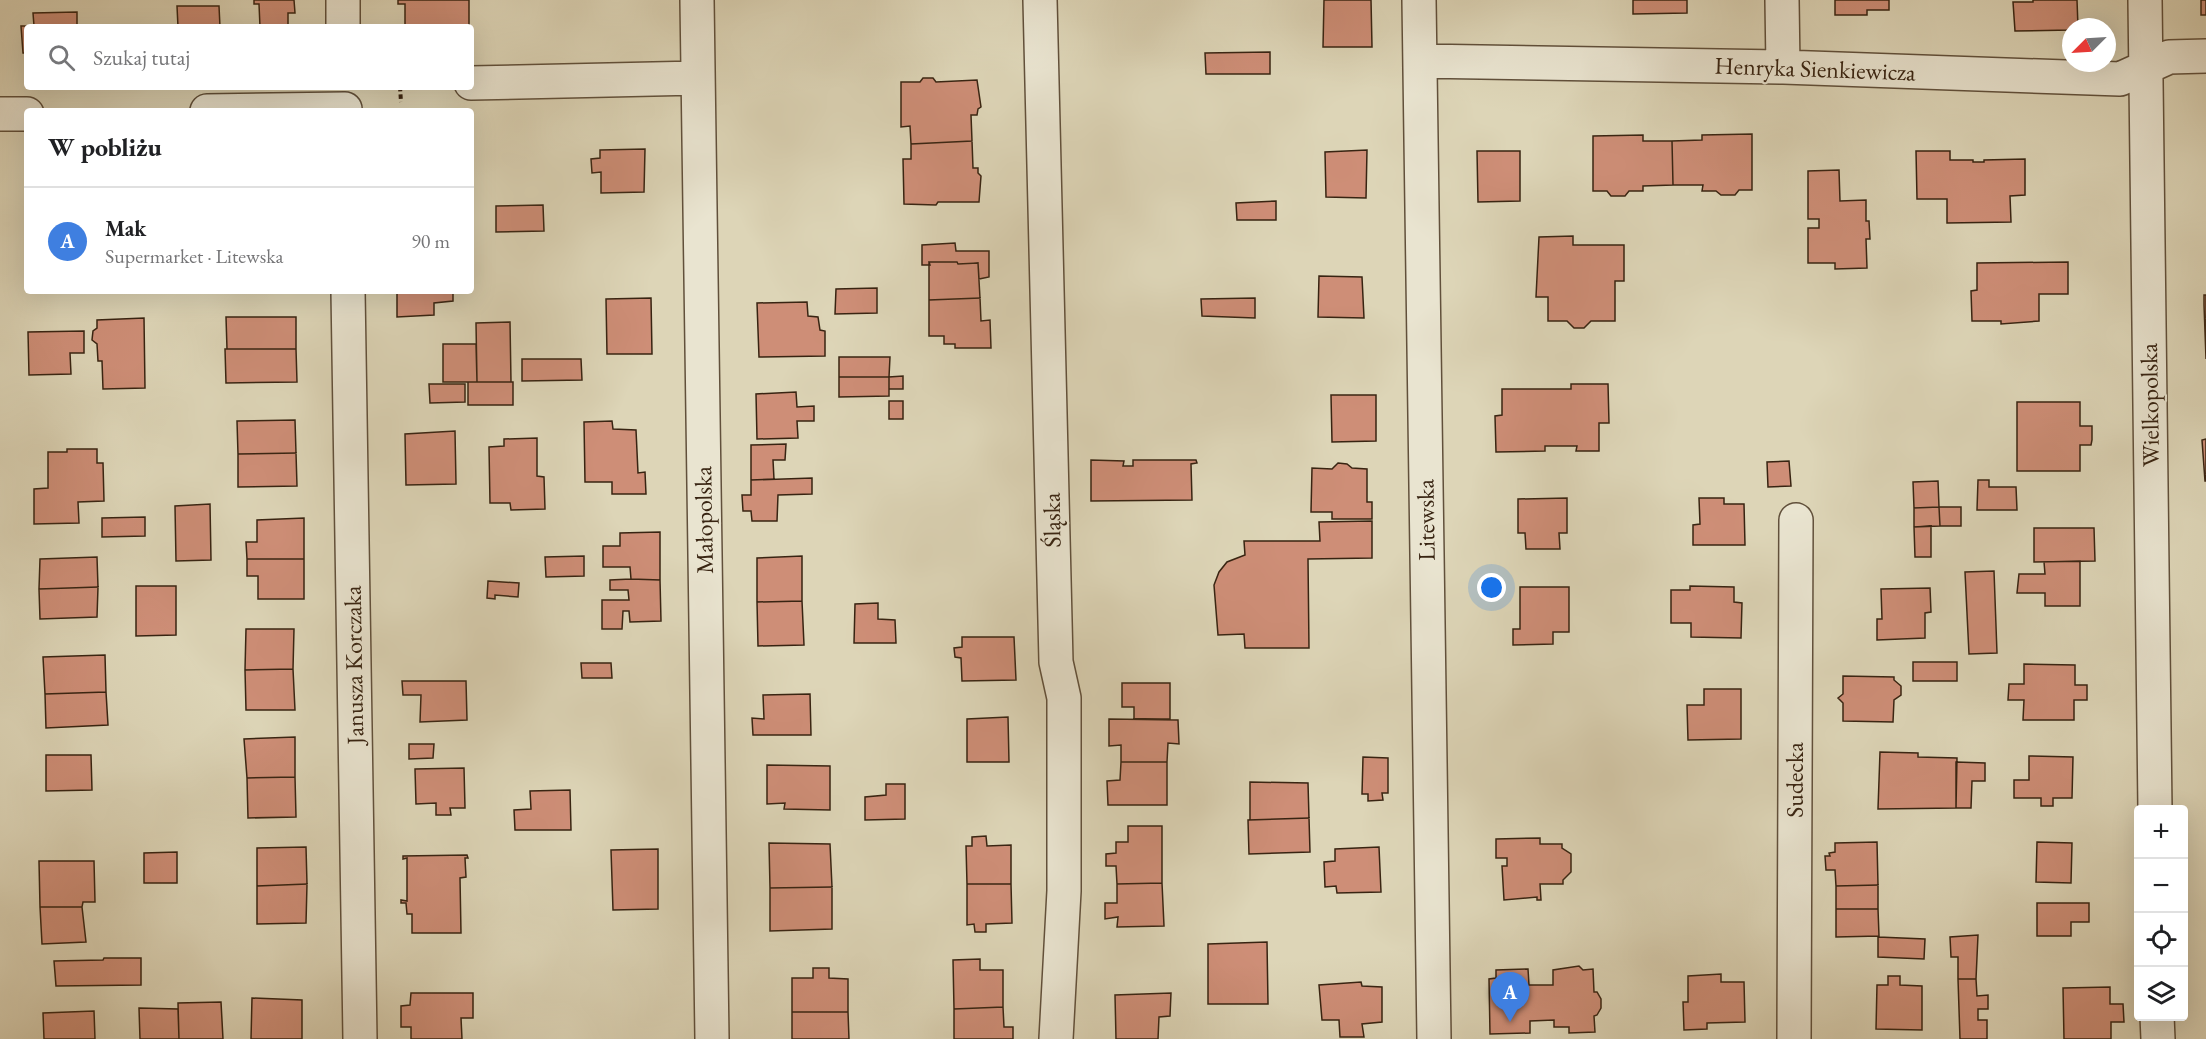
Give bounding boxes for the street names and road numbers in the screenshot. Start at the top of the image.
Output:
street label: Henryka Sienkiewicza [1714,49,1917,88]
street label: Wielkopolska [2133,342,2166,467]
street label: Małopolska [687,466,720,574]
street label: Litewska [1409,478,1442,561]
street label: Śląska [1036,492,1067,548]
street label: Janusza Korczaka [337,585,370,747]
street label: Sudecka [1779,742,1810,818]

